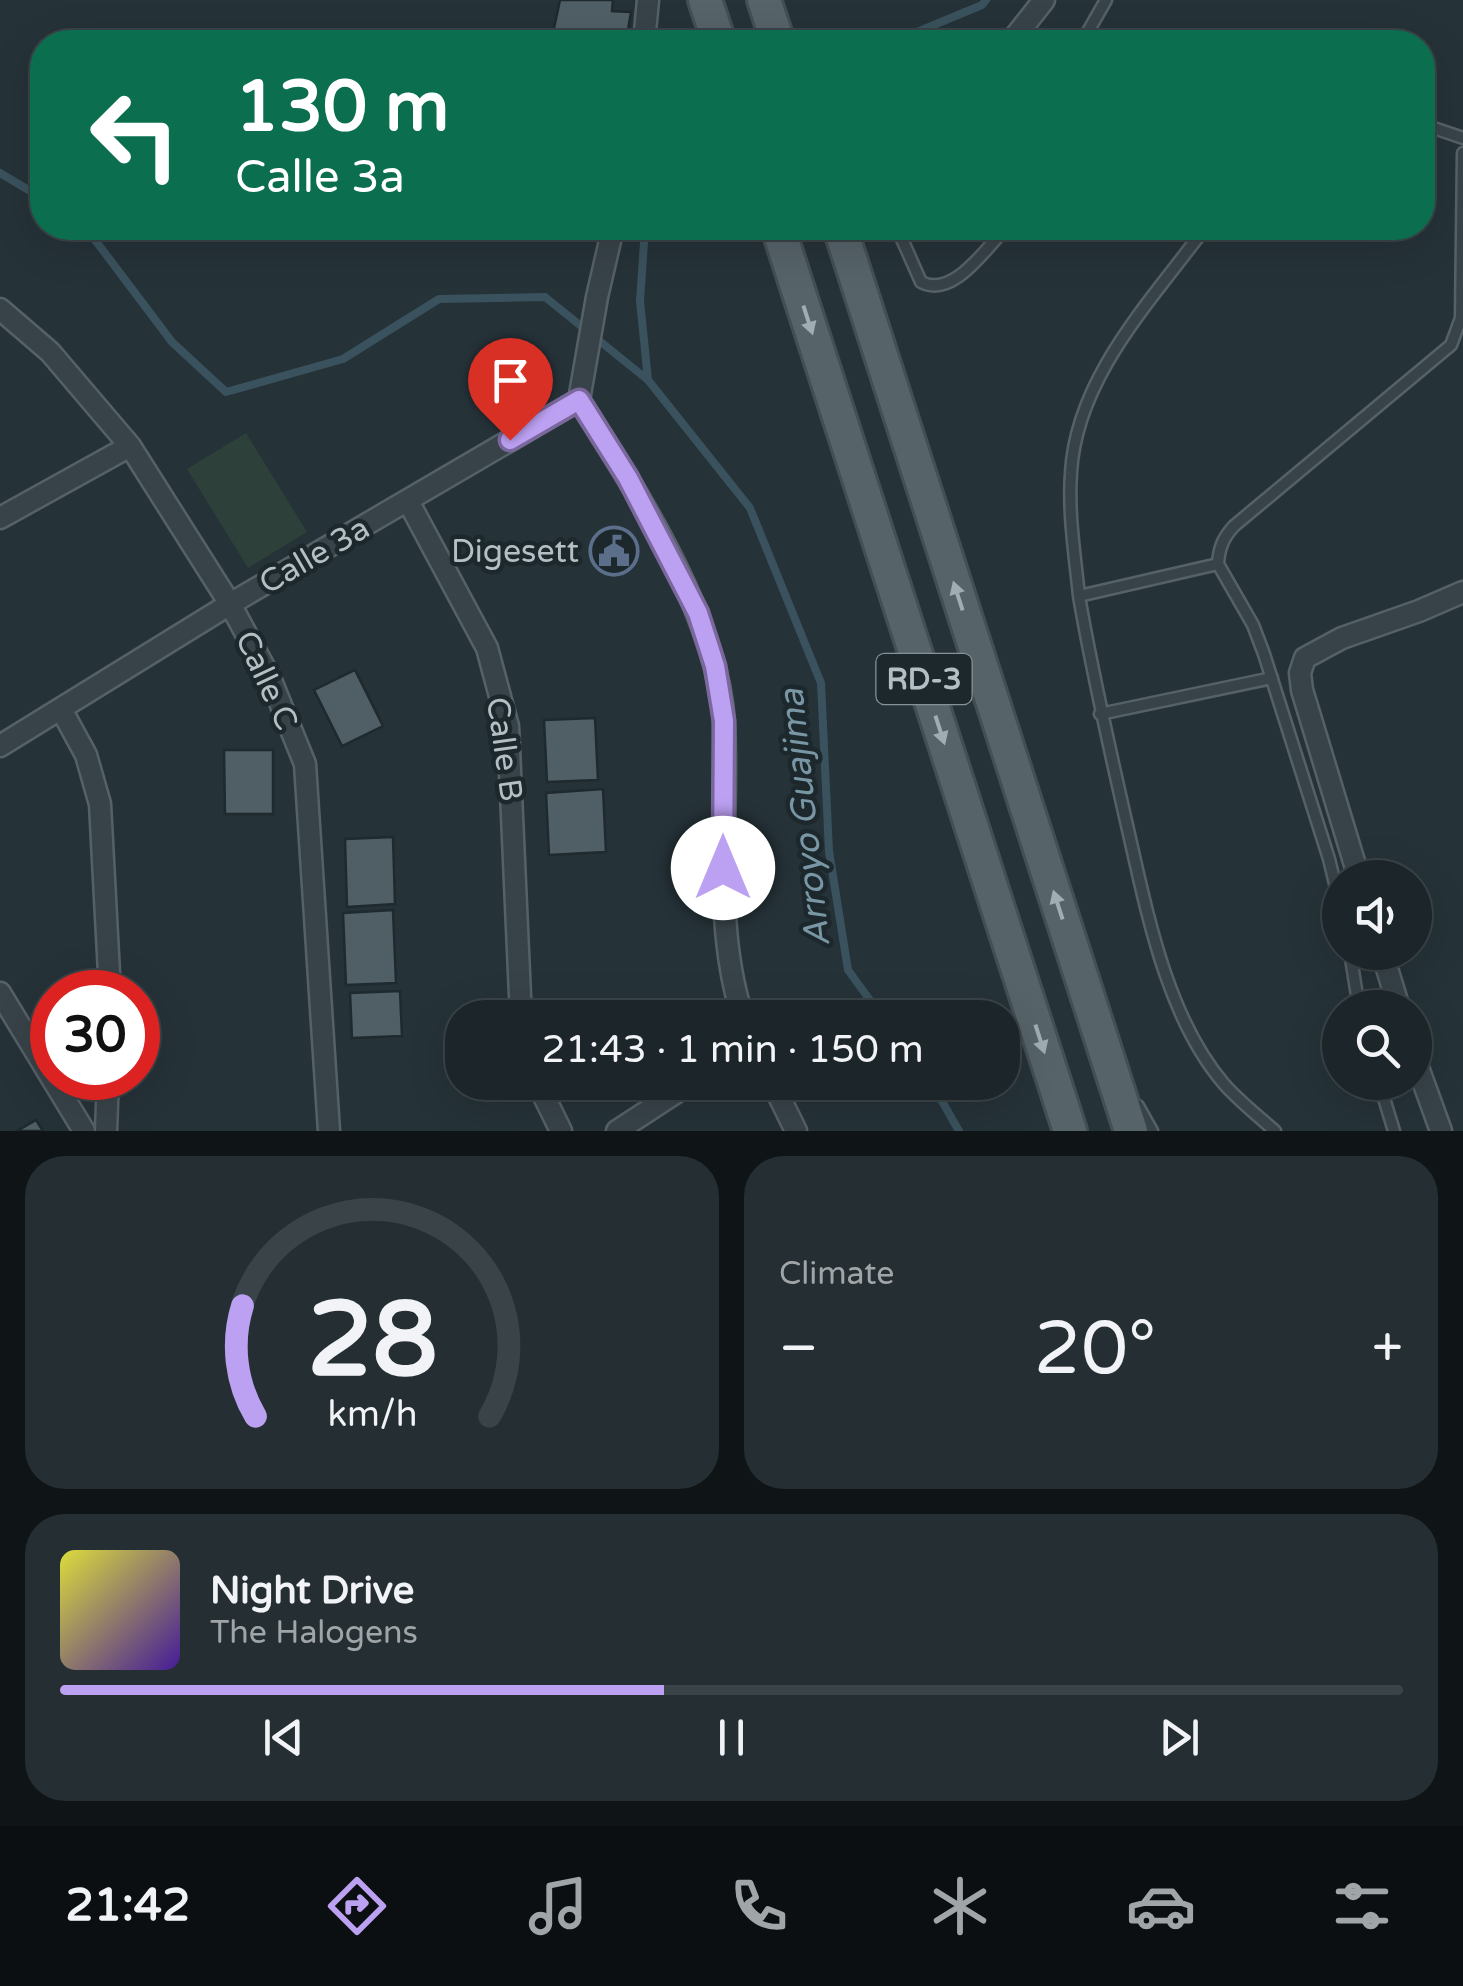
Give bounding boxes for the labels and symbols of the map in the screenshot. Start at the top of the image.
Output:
one-way arrow [801,306,816,336]
pin [468,338,553,441]
street label: Calle 3a [253,509,376,602]
public building icon: Digesett [588,525,640,577]
place label: Digesett [451,533,579,571]
one-way arrow [950,580,965,610]
street label: Calle C [227,625,305,736]
road number: RD-3 [876,654,972,704]
water label: Arroyo Guajima [770,686,839,949]
street label: Calle B [478,695,530,804]
one-way arrow [933,715,948,745]
position arrow [671,816,775,920]
one-way arrow [1050,889,1065,920]
speed limit sign: 30 [30,970,160,1100]
one-way arrow [1033,1024,1048,1054]

